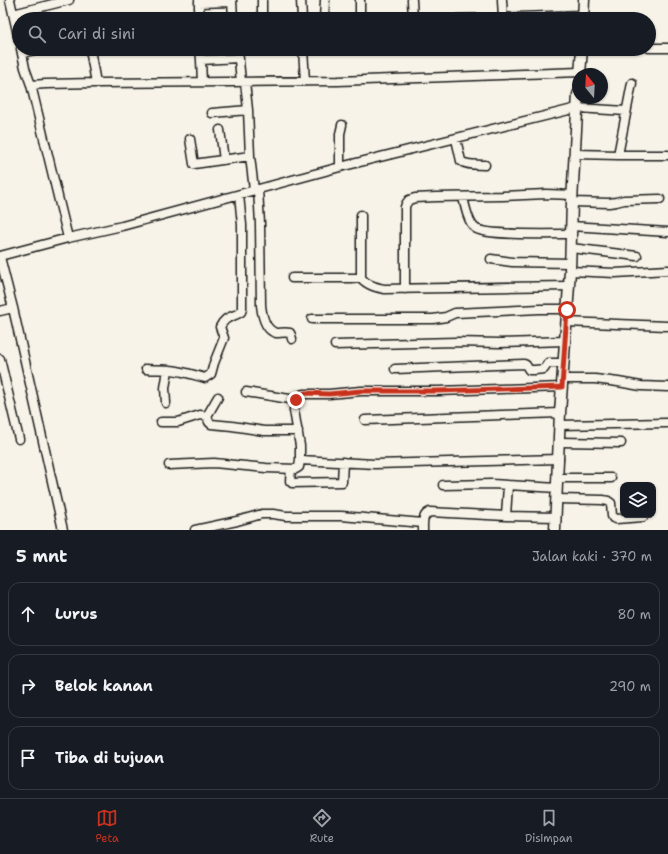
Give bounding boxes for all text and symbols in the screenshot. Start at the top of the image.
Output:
search box [12,12,656,56]
icon: search [26,23,48,45]
text: Cari di sini [58,24,135,44]
north arrow [572,68,608,104]
route start [558,301,576,319]
route end [287,391,305,409]
map controls [620,482,656,518]
button: layers [620,482,656,518]
text: 5 mnt [16,545,67,567]
text: Jalan kaki · 370 m [532,548,652,565]
icon: ahead [17,603,39,625]
text: Lurus [55,604,97,624]
text: 80 m [617,606,651,623]
icon: right [17,675,39,697]
text: Belok kanan [55,676,153,696]
text: 290 m [609,678,651,695]
icon: arrive [17,747,39,769]
text: Tiba di tujuan [55,748,164,768]
tab: Peta [95,807,119,846]
tab: Rute [310,807,334,846]
tab: Disimpan [525,807,573,846]

